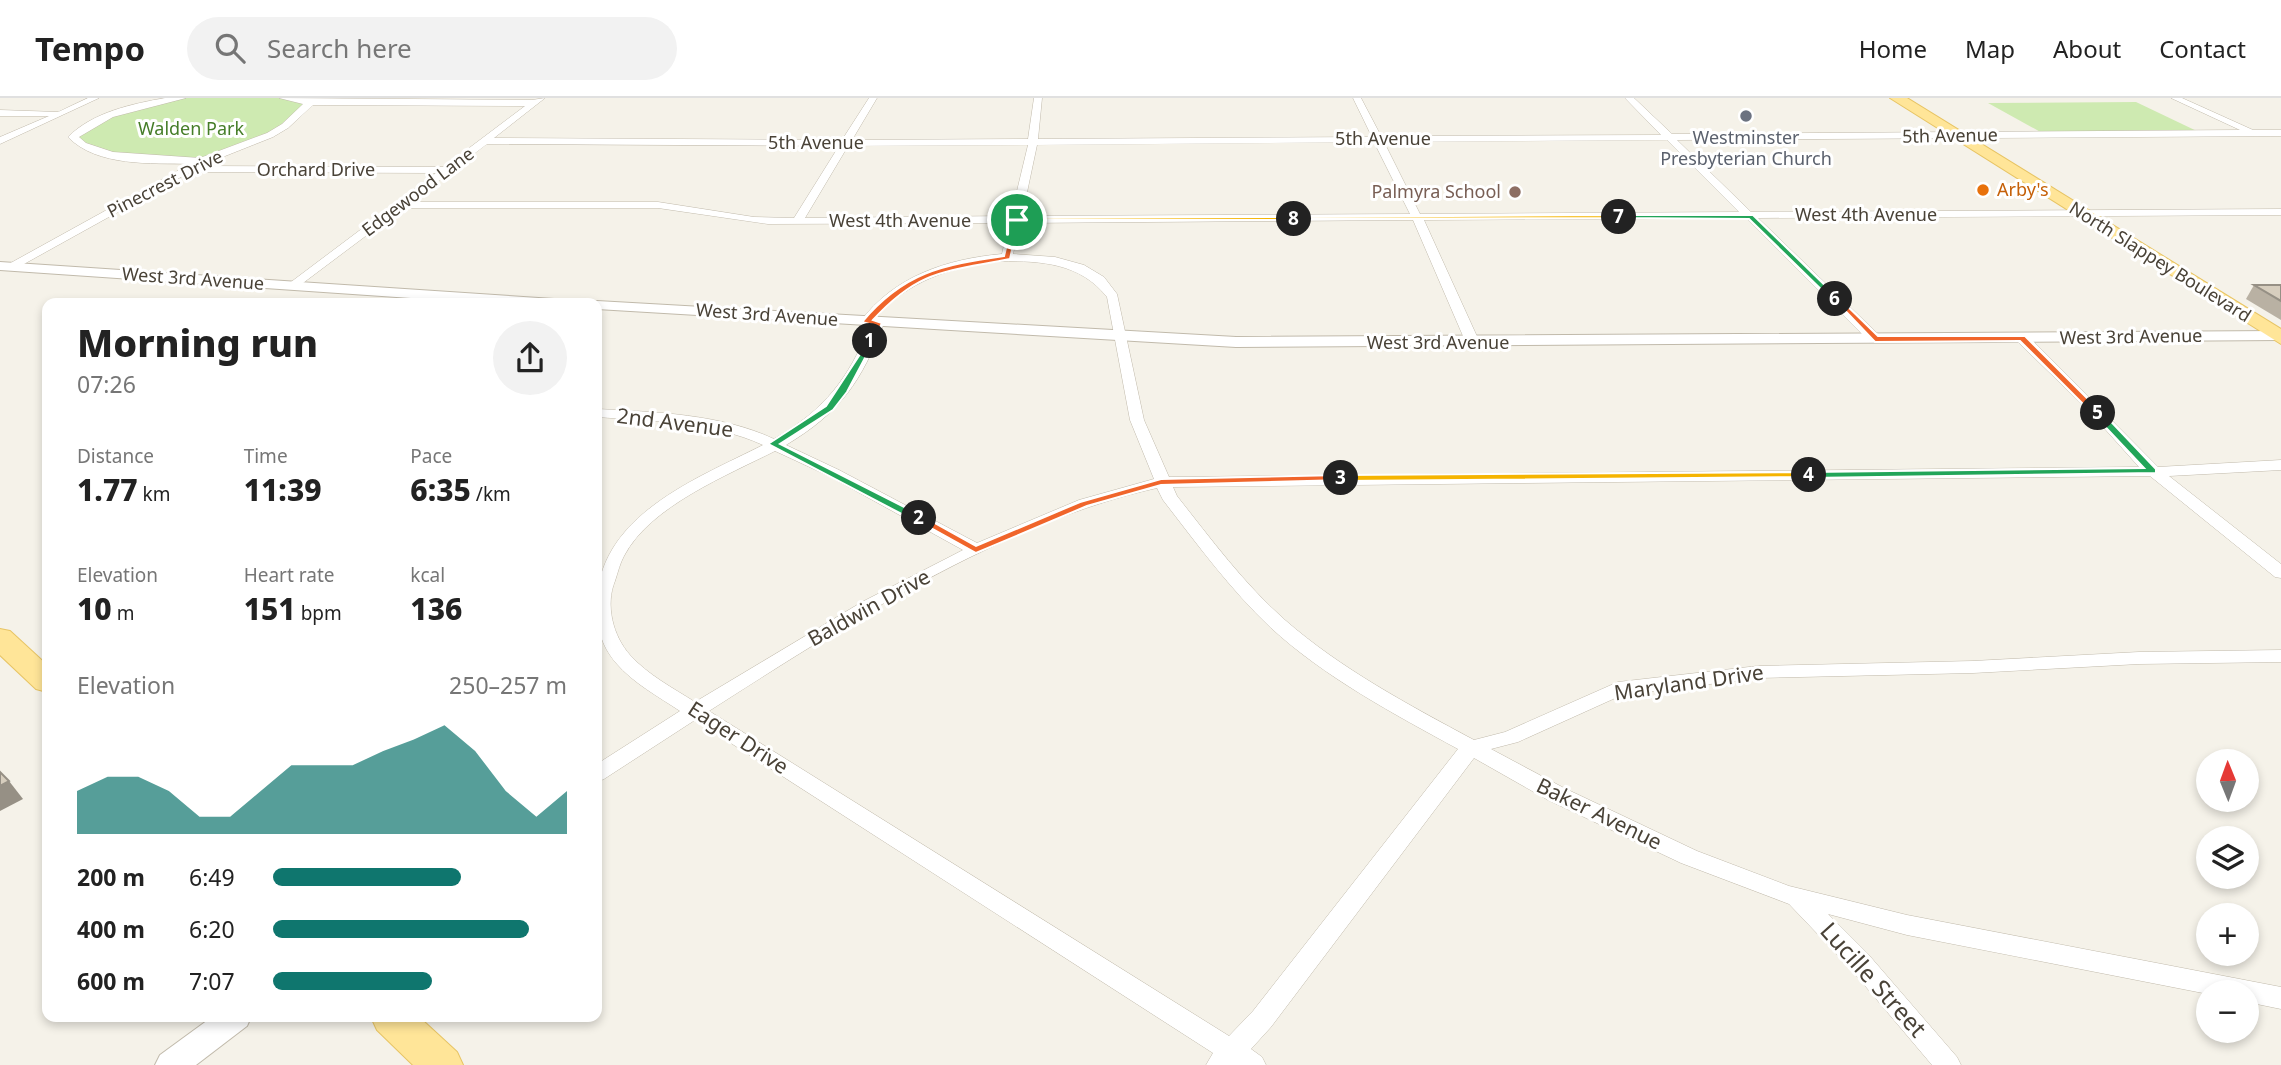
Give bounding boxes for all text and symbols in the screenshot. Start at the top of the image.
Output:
search box [187,17,677,80]
text: Tempo [35,26,145,71]
icon: search [211,29,249,67]
text: Search here [267,30,412,66]
text: Home [1859,32,1927,65]
text: Map [1965,32,2015,65]
text: About [2053,32,2121,65]
text: Contact [2159,32,2246,65]
marker: Westminster Presbyterian Church [1738,108,1754,124]
park label: Walden Park [138,116,244,140]
street label: 5th Avenue [1902,122,1998,148]
place label: Westminster Presbyterian Church [1660,125,1832,170]
street label: 5th Avenue [1335,126,1431,150]
street label: 5th Avenue [768,130,864,154]
street label: Edgewood Lane [356,141,478,241]
street label: Pinecrest Drive [103,144,227,223]
street label: Orchard Drive [257,157,375,181]
place label: Arby's [1997,177,2049,201]
place label: Palmyra School [1371,179,1501,203]
marker: Arby's [1975,182,1991,198]
marker: Palmyra School [1507,184,1523,200]
pin [987,190,1047,250]
street label: North Slappey Boulevard [2065,195,2256,327]
pin: 7 [1602,200,1636,234]
icon: arrive [998,201,1036,239]
pin: 8 [1276,202,1312,236]
street label: West 4th Avenue [1795,202,1937,226]
text: 7 [1613,203,1624,229]
text: 8 [1288,205,1299,231]
street label: West 4th Avenue [829,208,971,232]
street label: West 3rd Avenue [121,261,265,295]
pin: 6 [1818,282,1853,316]
text: 6 [1829,285,1840,311]
street label: West 3rd Avenue [695,297,839,331]
text: Morning run [77,316,318,368]
button: share [493,321,567,395]
street label: West 3rd Avenue [2059,323,2203,349]
pin: 1 [852,324,888,358]
text: 1 [864,327,875,353]
street label: West 3rd Avenue [1367,330,1509,354]
text: 07:26 [77,368,136,400]
pin: 5 [2080,396,2116,430]
text: 5 [2092,399,2103,425]
street label: 2nd Avenue [615,401,735,443]
text: Distance [77,443,154,469]
text: Time [244,443,288,469]
text: Pace [410,443,452,469]
pin: 4 [1792,458,1826,492]
pin: 3 [1324,460,1358,496]
text: 4 [1803,461,1814,487]
text: 3 [1335,464,1346,490]
text: 1.77 [77,469,138,510]
text: 11:39 [244,469,322,510]
text: 6:35 [410,469,471,510]
text: km [138,481,170,507]
text: /km [471,481,511,507]
pin: 2 [902,500,936,536]
text: 2 [913,504,924,530]
text: Elevation [77,562,158,588]
text: Heart rate [244,562,334,588]
text: kcal [410,562,445,588]
street label: Baldwin Drive [802,562,935,652]
text: 10 [77,588,112,629]
text: 151 [244,588,296,629]
text: 136 [410,588,462,629]
text: m [112,600,134,626]
text: bpm [296,600,342,626]
street label: Maryland Drive [1612,658,1765,706]
text: Elevation [77,669,175,701]
text: 250–257 m [449,669,567,701]
street label: Eager Drive [683,694,794,780]
north arrow [2196,749,2259,812]
map controls [2196,749,2259,1043]
street label: Baker Avenue [1532,771,1667,856]
button: layers [2196,826,2259,889]
text: 200 m [77,861,145,893]
text: 6:49 [189,861,235,893]
button: + [2196,903,2259,966]
text: 400 m [77,913,145,945]
text: 6:20 [189,913,235,945]
street label: Lucille Street [1814,914,1935,1044]
text: 600 m [77,965,145,997]
text: 7:07 [189,965,235,997]
button: − [2196,980,2259,1043]

